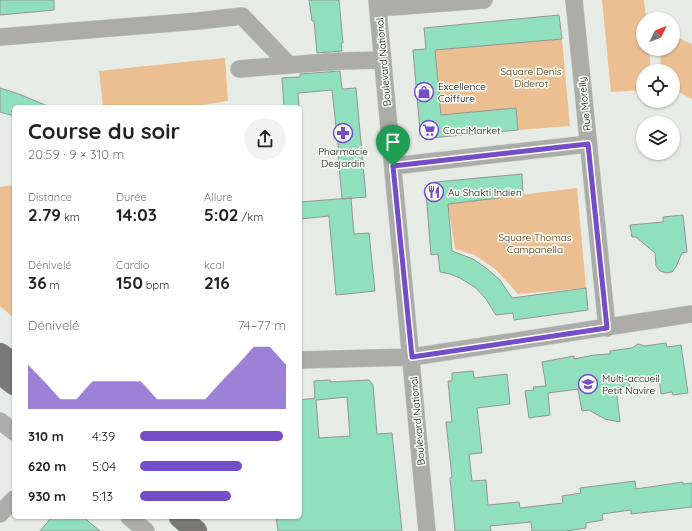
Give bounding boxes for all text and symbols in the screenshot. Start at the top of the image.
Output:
north arrow [636,12,680,56]
map controls [636,12,680,160]
street label: Boulevard National [373,17,394,107]
button: locate [636,64,680,108]
park label: Square Denis Diderot [501,65,562,90]
street label: Rue Morelly [575,76,594,132]
place label: Excellence Coiffure [438,80,486,105]
shop icon: Excellence Coiffure [413,81,435,103]
button: layers [636,116,680,160]
text: Course du soir [28,117,180,145]
button: share [244,118,286,160]
supermarket icon: CocciMarket [418,119,440,141]
pharmacy icon: Pharmacie Desjardin [332,122,354,144]
place label: CocciMarket [443,124,501,137]
pin [376,125,410,166]
icon: arrive [382,131,404,153]
place label: Pharmacie Desjardin [318,145,368,170]
text: 20:59 · 9 × 310 m [28,146,124,162]
restaurant icon: Au Shakti Indien [423,181,445,203]
place label: Au Shakti Indien [448,186,522,199]
text: Distance [28,190,72,204]
text: Durée [116,190,147,204]
text: Allure [204,190,233,204]
text: 2.79 [28,204,61,225]
text: 14:03 [116,204,157,225]
text: 5:02 [204,204,239,225]
text: km [61,210,80,224]
text: /km [239,210,263,224]
park label: Square Thomas Campanella [498,231,572,256]
text: Dénivelé [28,258,72,272]
text: Cardio [116,258,150,272]
text: kcal [204,258,225,272]
text: 36 [28,272,47,293]
text: 150 [116,272,143,293]
text: 216 [204,272,230,293]
text: m [47,278,60,292]
text: bpm [143,278,169,292]
text: Dénivelé [28,317,79,333]
text: 74–77 m [238,317,286,333]
place label: Multi-accueil Petit Navire [602,372,660,397]
school or university icon: Multi-accueil Petit Navire [577,373,599,395]
street label: Boulevard National [407,376,428,466]
text: 310 m [28,428,64,444]
text: 4:39 [92,428,115,444]
text: 620 m [28,458,66,474]
text: 5:04 [92,458,116,474]
text: 930 m [28,488,66,504]
text: 5:13 [92,488,113,504]

